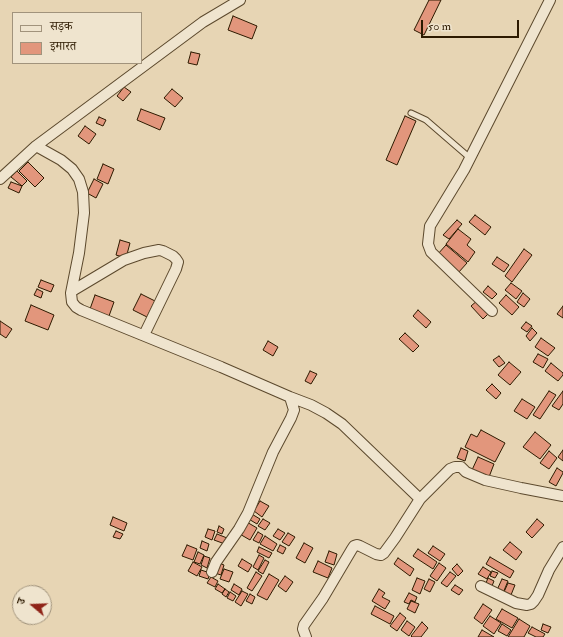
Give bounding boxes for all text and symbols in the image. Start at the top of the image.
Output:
legend [12,12,142,64]
scale bar [423,12,521,38]
text: सड़क [50,19,73,34]
text: 50 m [428,19,451,34]
text: इमारत [50,39,76,54]
north arrow [12,585,52,625]
text: उ [14,596,28,606]

